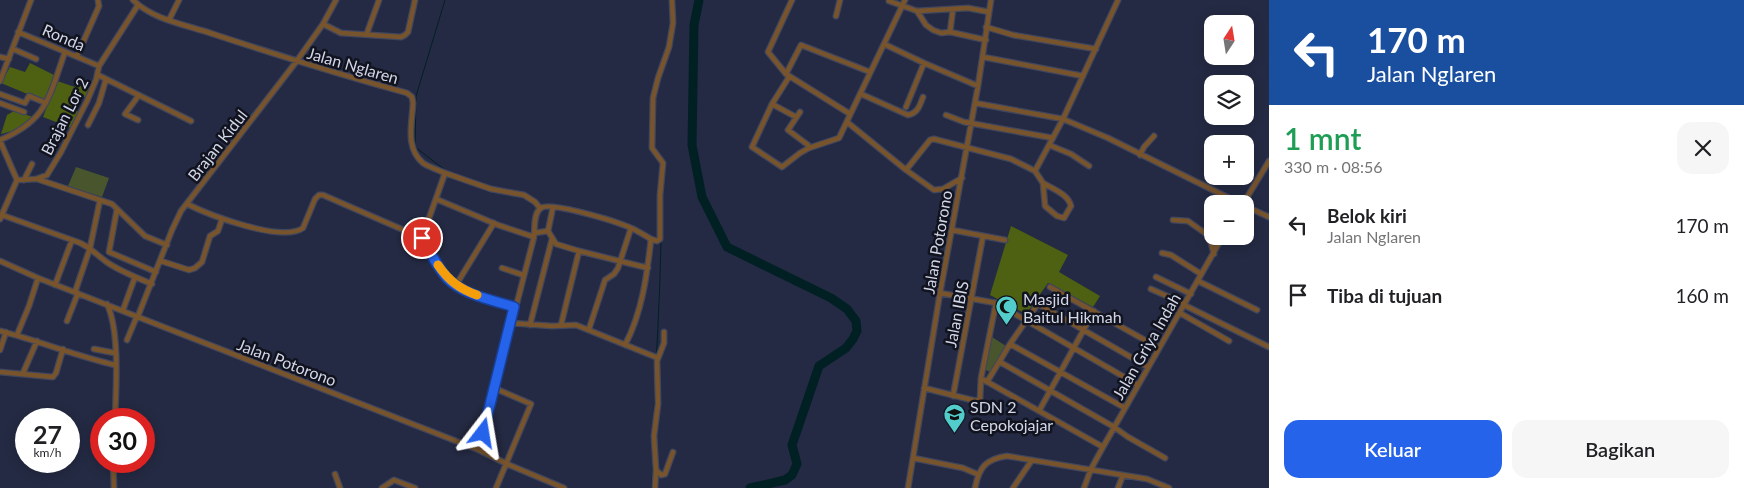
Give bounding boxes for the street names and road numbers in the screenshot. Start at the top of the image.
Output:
street label: Ronda [40,20,88,54]
street label: Jalan Nglaren [305,43,401,87]
street label: Brajan Lor 2 [36,74,92,158]
street label: Brajan Kidul [183,106,251,184]
street label: Jalan Potorono [919,189,955,295]
street label: Jalan IBIS [940,279,972,349]
street label: Jalan Griya Indah [1108,289,1184,403]
street label: Jalan Potorono [235,334,339,390]

